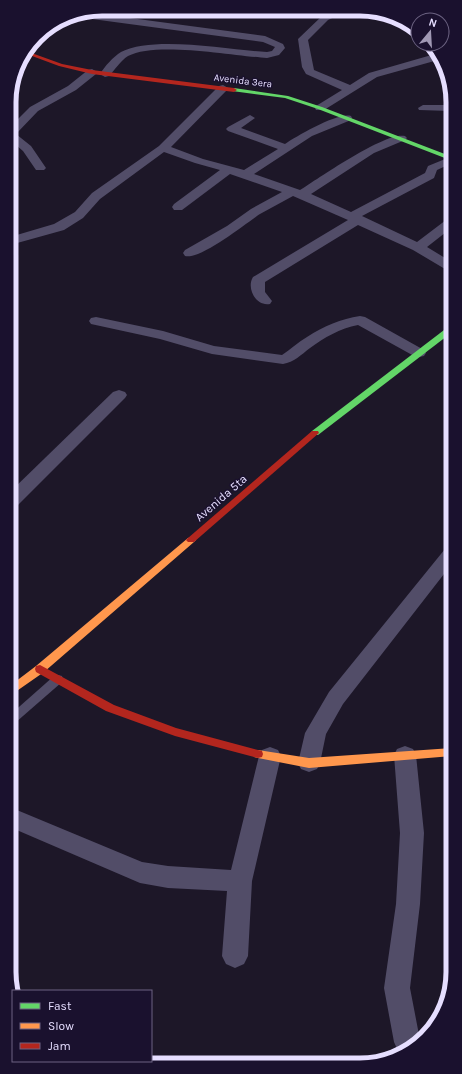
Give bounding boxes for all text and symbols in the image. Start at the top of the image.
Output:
north arrow [410,12,450,52]
text: N [427,16,439,30]
street label: Avenida 3era [213,71,273,91]
street label: Avenida 5ta [192,472,250,524]
legend [12,990,152,1062]
text: Fast [48,999,72,1013]
text: Slow [48,1019,74,1033]
text: Jam [48,1039,71,1053]

